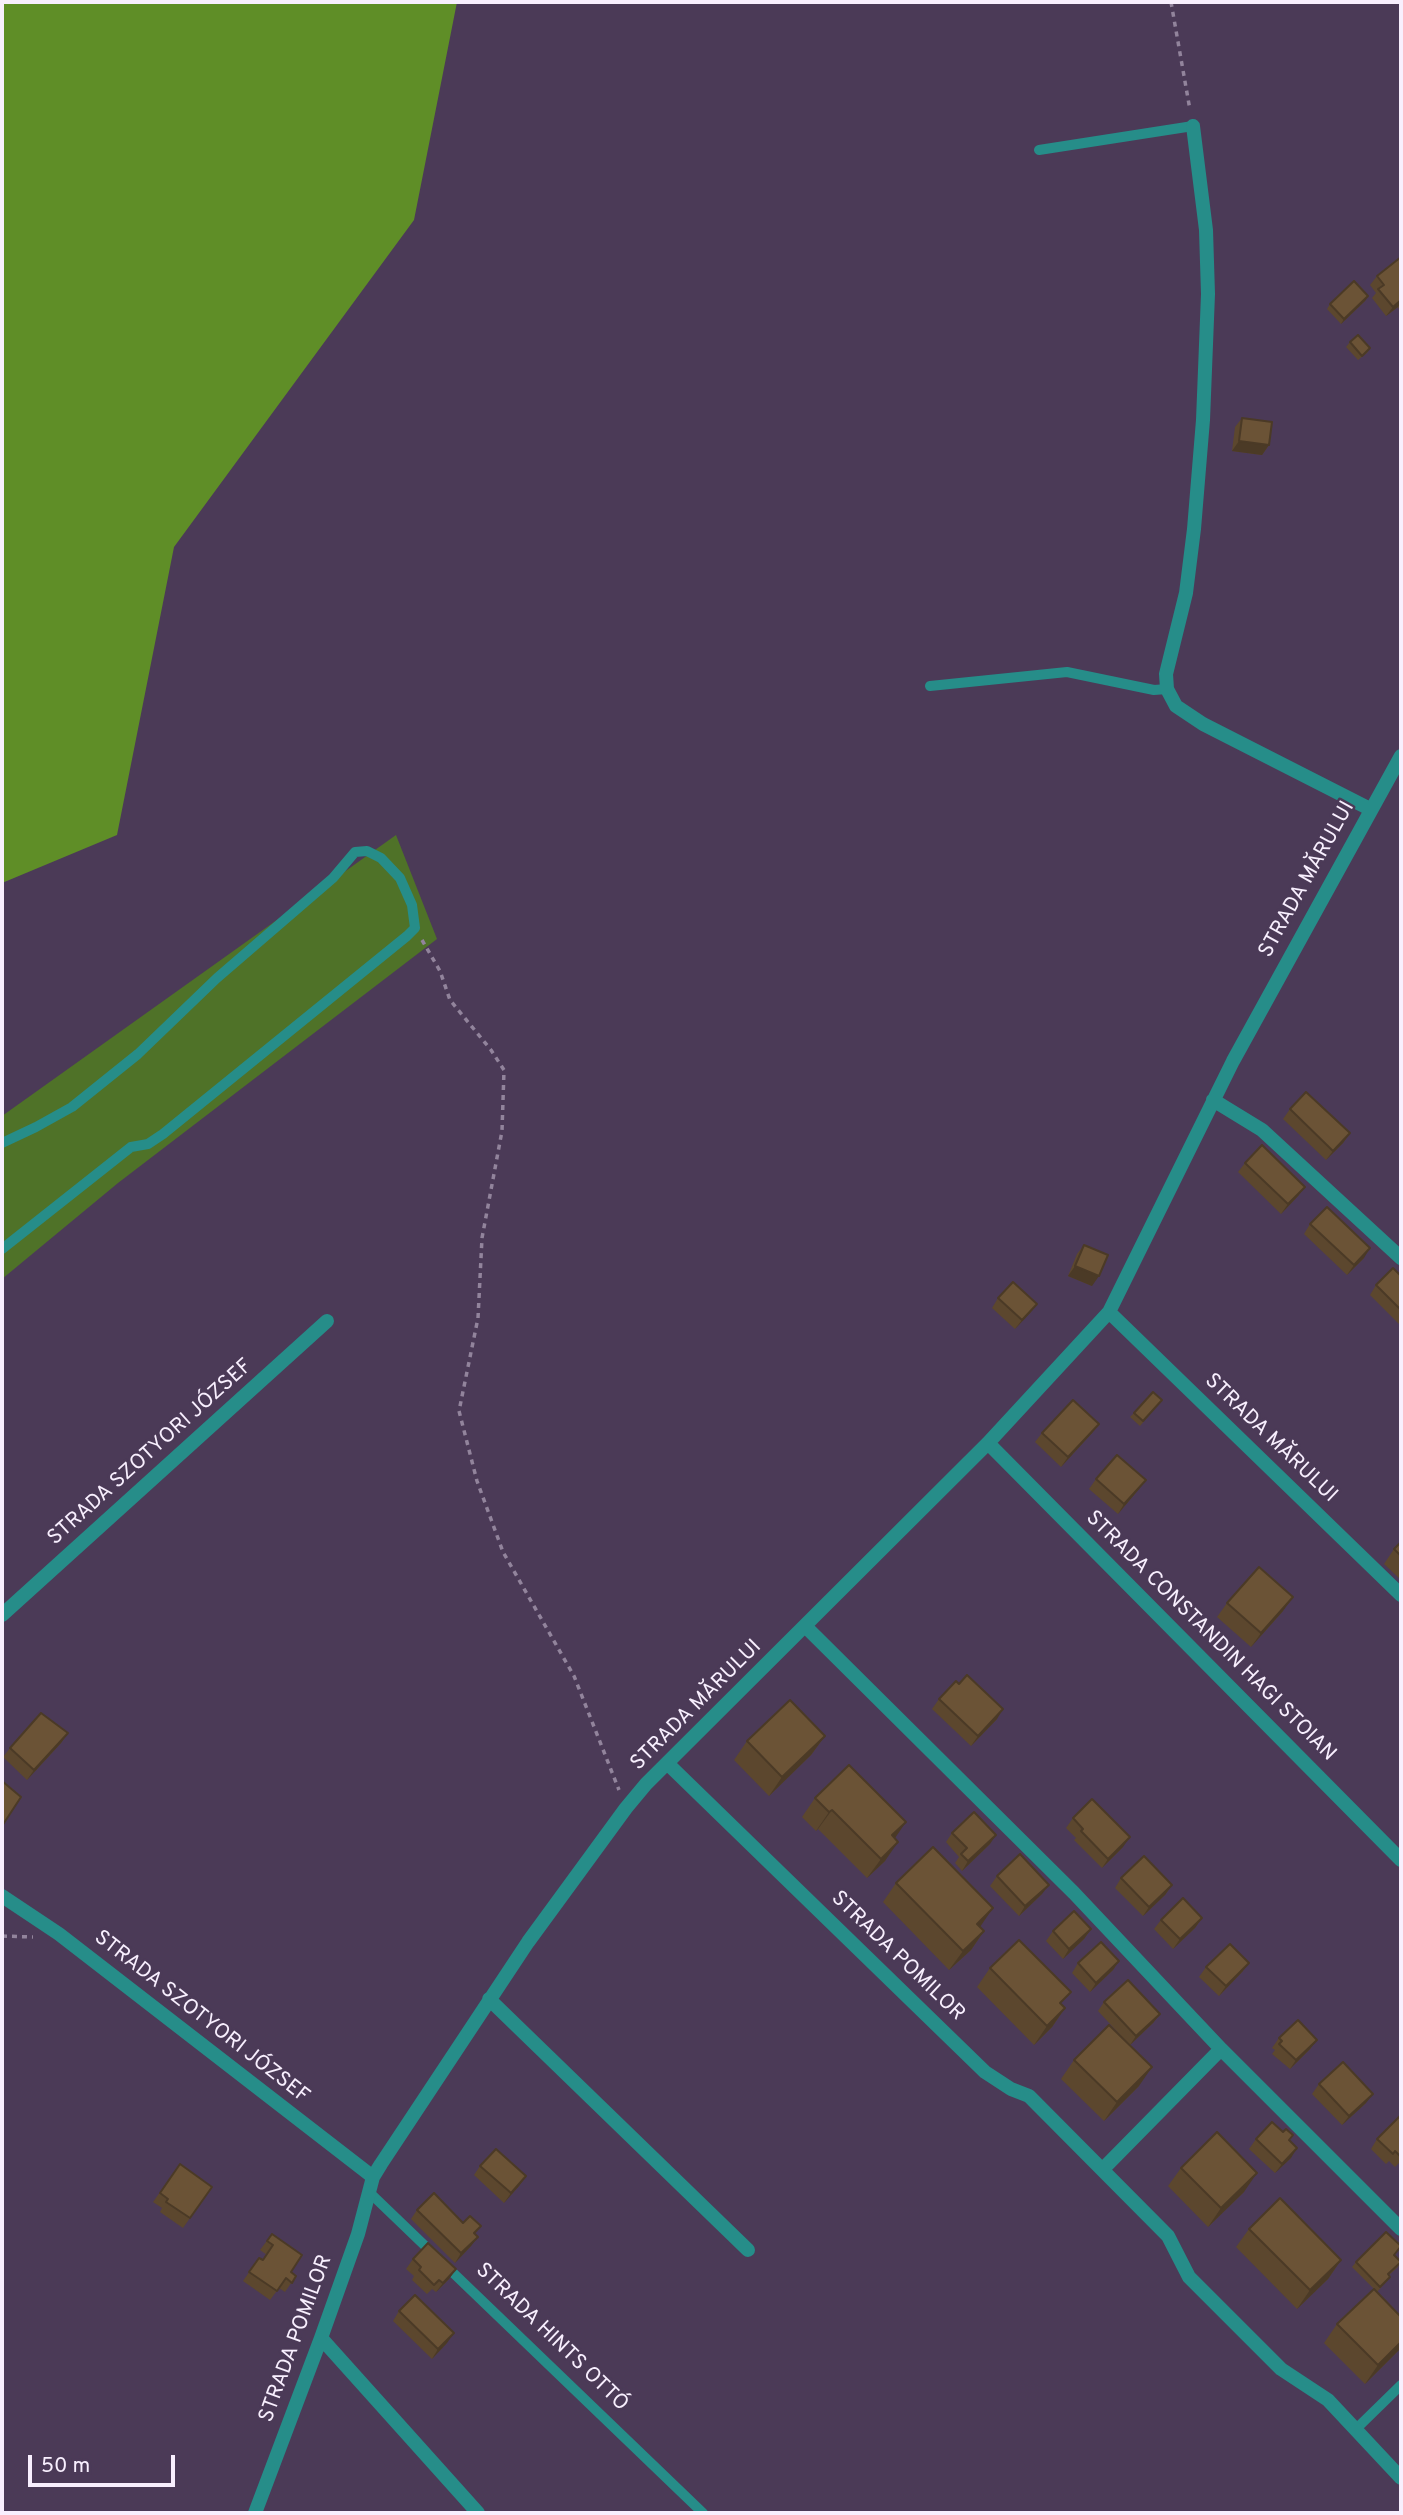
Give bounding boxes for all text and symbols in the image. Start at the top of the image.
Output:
street label: STRADA MĂRULUI [1255,798,1361,962]
street label: STRADA SZOTYORI JÓZSEF [44,1355,258,1551]
street label: STRADA MĂRULUI [1198,1369,1342,1509]
street label: STRADA CONSTANDIN HAGI STOIAN [1080,1507,1340,1767]
street label: STRADA MĂRULUI [626,1635,768,1777]
street label: STRADA POMILOR [825,1887,969,2027]
street label: STRADA SZOTYORI JÓZSEF [88,1926,314,2110]
street label: STRADA POMILOR [255,2252,339,2426]
street label: STRADA HINTS OTTÓ [469,2259,633,2417]
scale bar [32,2442,178,2486]
text: 50 m [41,2453,90,2480]

